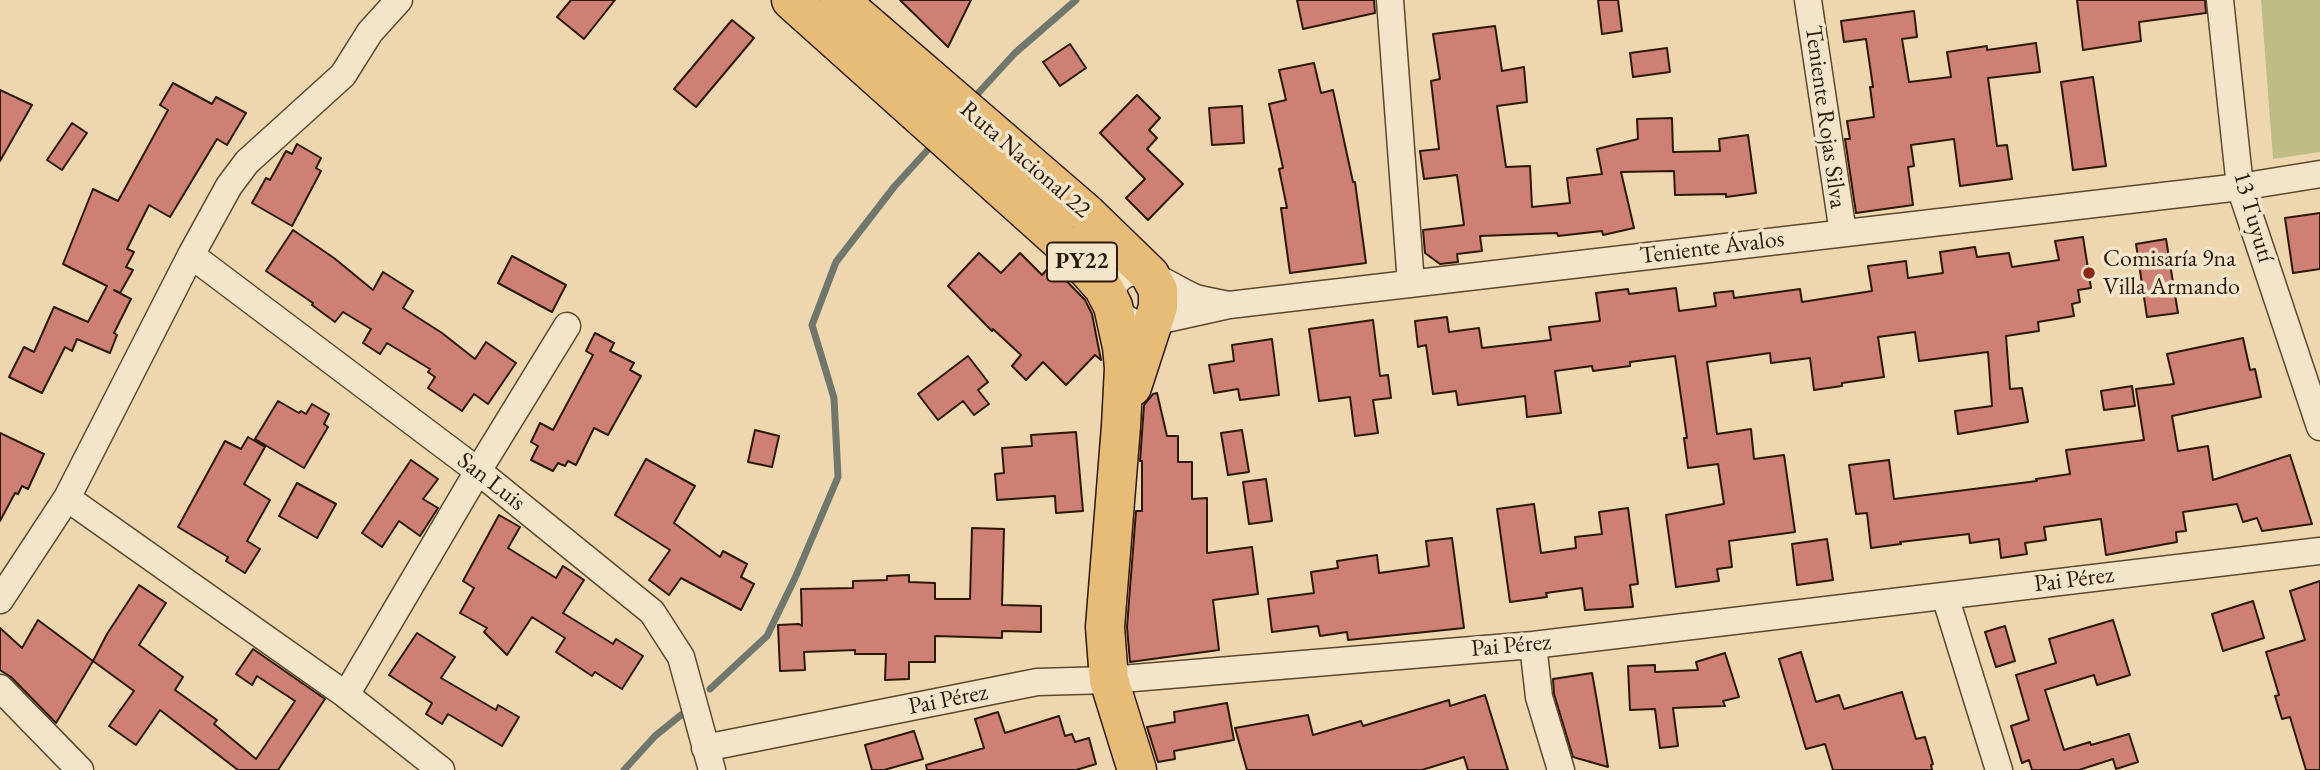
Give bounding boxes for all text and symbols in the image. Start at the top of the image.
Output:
street label: Teniente Rojas Silva [1798,24,1852,210]
street label: Ruta Nacional 22 [954,95,1096,225]
street label: 13 Tuyutí [2226,168,2280,266]
street label: Teniente Ávalos [1638,225,1786,271]
road number: PY22 [1047,243,1117,282]
place label: Comisaría 9na Villa Armando [2103,245,2240,301]
marker: Comisaría 9na Villa Armando [2081,265,2097,281]
street label: San Luis [451,446,531,518]
street label: Pai Pérez [2032,561,2116,599]
street label: Pai Pérez [1470,628,1552,664]
street label: Pai Pérez [906,678,990,722]

